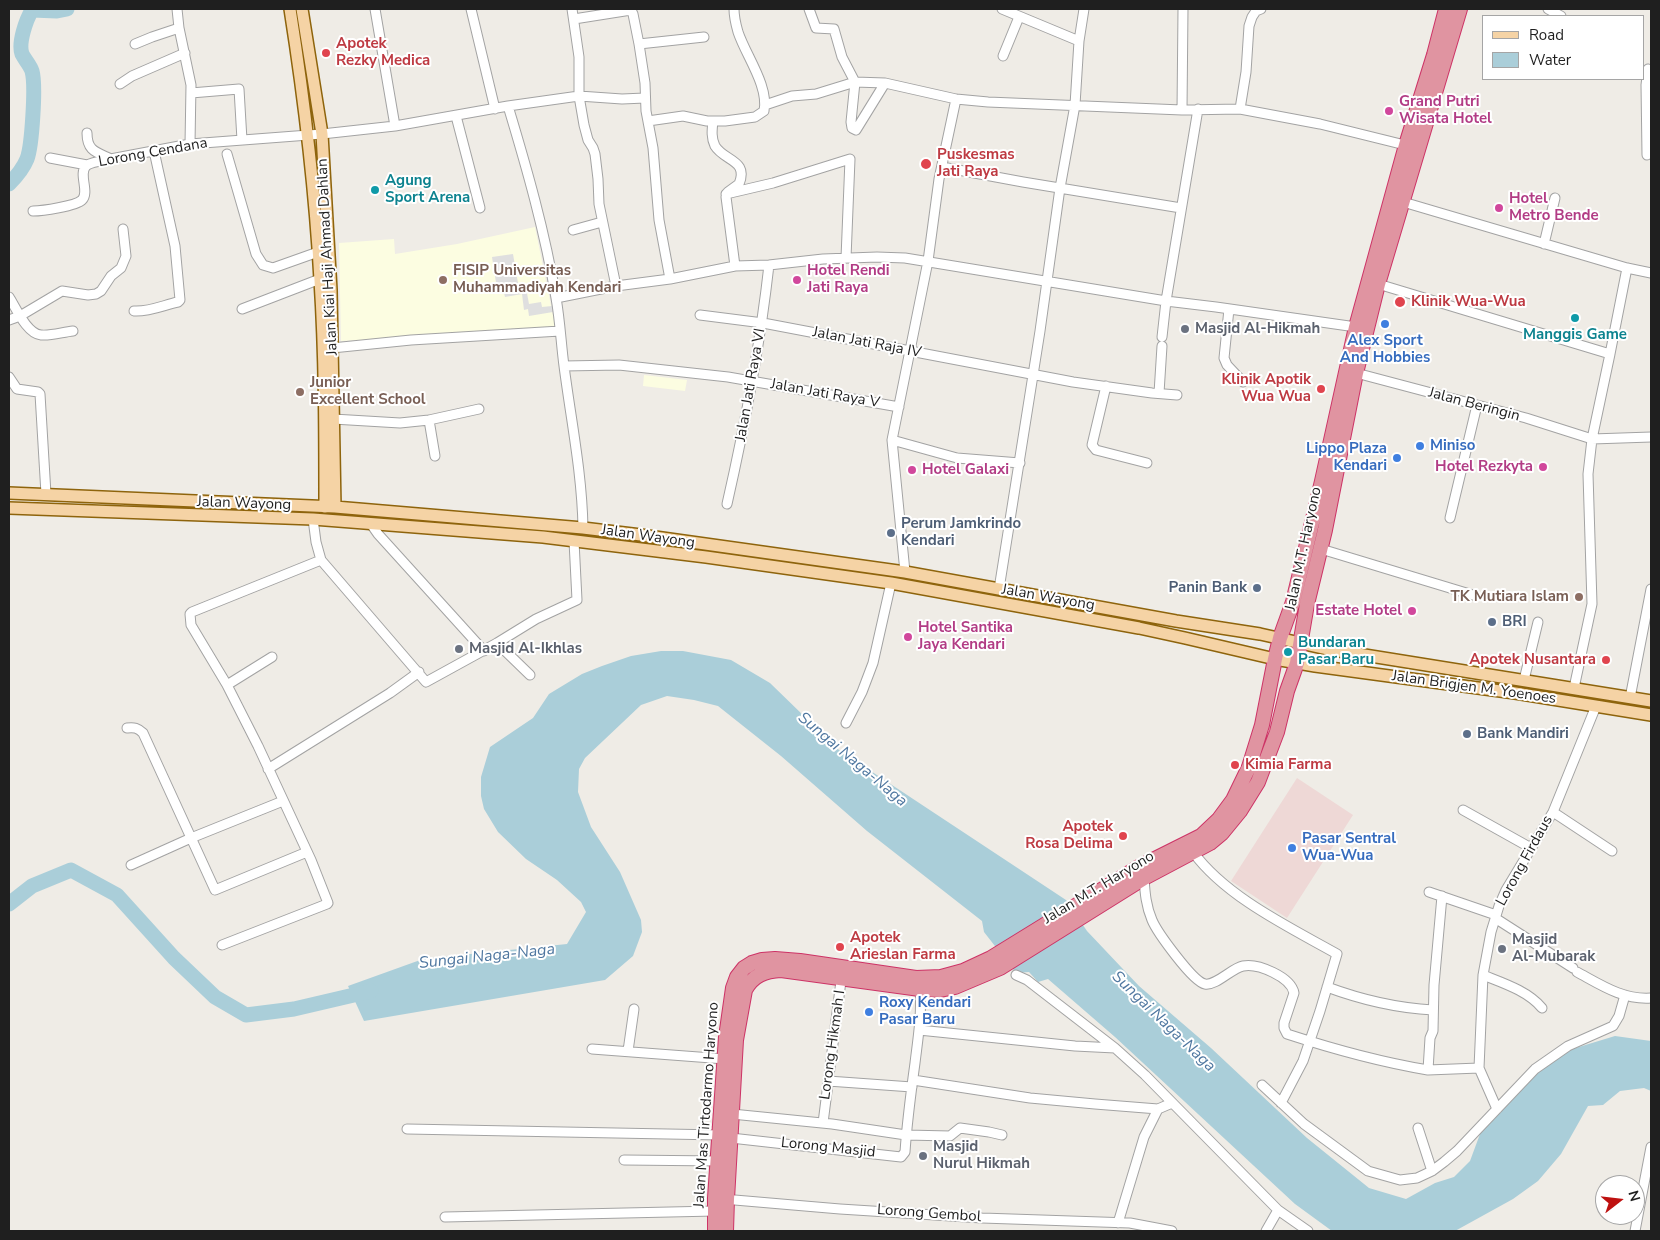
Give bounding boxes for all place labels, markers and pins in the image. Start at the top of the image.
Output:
place label: Apotek Rezky Medica [336,35,430,70]
marker: Apotek Rezky Medica [320,47,332,59]
place label: Grand Putri Wisata Hotel [1399,93,1492,128]
marker: Grand Putri Wisata Hotel [1383,105,1395,117]
place label: Puskesmas Jati Raya [937,146,1015,181]
marker: Puskesmas Jati Raya [919,157,933,171]
place label: Agung Sport Arena [385,172,470,207]
marker: Agung Sport Arena [369,184,381,196]
place label: Hotel Metro Bende [1509,190,1599,225]
marker: Hotel Metro Bende [1493,202,1505,214]
place label: FISIP Universitas Muhammadiyah Kendari [453,262,621,297]
place label: Hotel Rendi Jati Raya [807,262,890,297]
marker: FISIP Universitas Muhammadiyah Kendari [437,274,449,286]
marker: Hotel Rendi Jati Raya [791,274,803,286]
place label: Klinik Wua-Wua [1411,293,1526,311]
marker: Klinik Wua-Wua [1393,295,1407,309]
marker: Manggis Game [1569,312,1581,324]
marker: Alex Sport And Hobbies [1379,318,1391,330]
place label: Masjid Al-Hikmah [1195,320,1320,338]
marker: Masjid Al-Hikmah [1179,323,1191,335]
place label: Manggis Game [1523,326,1627,344]
place label: Alex Sport And Hobbies [1340,332,1430,367]
place label: Klinik Apotik Wua Wua [1221,371,1311,406]
place label: Junior Excellent School [310,374,426,409]
marker: Klinik Apotik Wua Wua [1315,383,1327,395]
marker: Junior Excellent School [294,386,306,398]
place label: Miniso [1430,437,1475,455]
place label: Lippo Plaza Kendari [1306,440,1387,475]
marker: Miniso [1414,440,1426,452]
marker: Lippo Plaza Kendari [1391,452,1403,464]
place label: Hotel Rezkyta [1435,458,1533,476]
place label: Hotel Galaxi [922,461,1009,479]
marker: Hotel Rezkyta [1537,461,1549,473]
marker: Hotel Galaxi [906,464,918,476]
place label: Perum Jamkrindo Kendari [901,515,1021,550]
marker: Perum Jamkrindo Kendari [885,527,897,539]
place label: Panin Bank [1169,579,1247,597]
marker: Panin Bank [1251,582,1263,594]
place label: TK Mutiara Islam [1450,588,1569,606]
marker: TK Mutiara Islam [1573,591,1585,603]
place label: Estate Hotel [1315,602,1402,620]
marker: Estate Hotel [1406,605,1418,617]
place label: BRI [1502,613,1527,631]
marker: BRI [1486,616,1498,628]
place label: Hotel Santika Jaya Kendari [918,619,1013,654]
marker: Hotel Santika Jaya Kendari [902,631,914,643]
place label: Bundaran Pasar Baru [1298,634,1374,669]
place label: Masjid Al-Ikhlas [469,640,582,658]
marker: Masjid Al-Ikhlas [453,643,465,655]
marker: Bundaran Pasar Baru [1282,646,1294,658]
place label: Apotek Nusantara [1469,651,1596,669]
marker: Apotek Nusantara [1600,654,1612,666]
place label: Bank Mandiri [1477,725,1569,743]
marker: Bank Mandiri [1461,728,1473,740]
place label: Kimia Farma [1245,756,1332,774]
marker: Kimia Farma [1229,759,1241,771]
place label: Apotek Rosa Delima [1025,818,1113,853]
marker: Apotek Rosa Delima [1117,830,1129,842]
place label: Pasar Sentral Wua-Wua [1302,830,1396,865]
marker: Pasar Sentral Wua-Wua [1286,842,1298,854]
place label: Apotek Arieslan Farma [850,929,956,964]
place label: Masjid Al-Mubarak [1512,931,1595,966]
marker: Apotek Arieslan Farma [834,941,846,953]
marker: Masjid Al-Mubarak [1496,943,1508,955]
place label: Roxy Kendari Pasar Baru [879,994,971,1029]
marker: Roxy Kendari Pasar Baru [863,1006,875,1018]
place label: Masjid Nurul Hikmah [933,1138,1030,1173]
marker: Masjid Nurul Hikmah [917,1150,929,1162]

